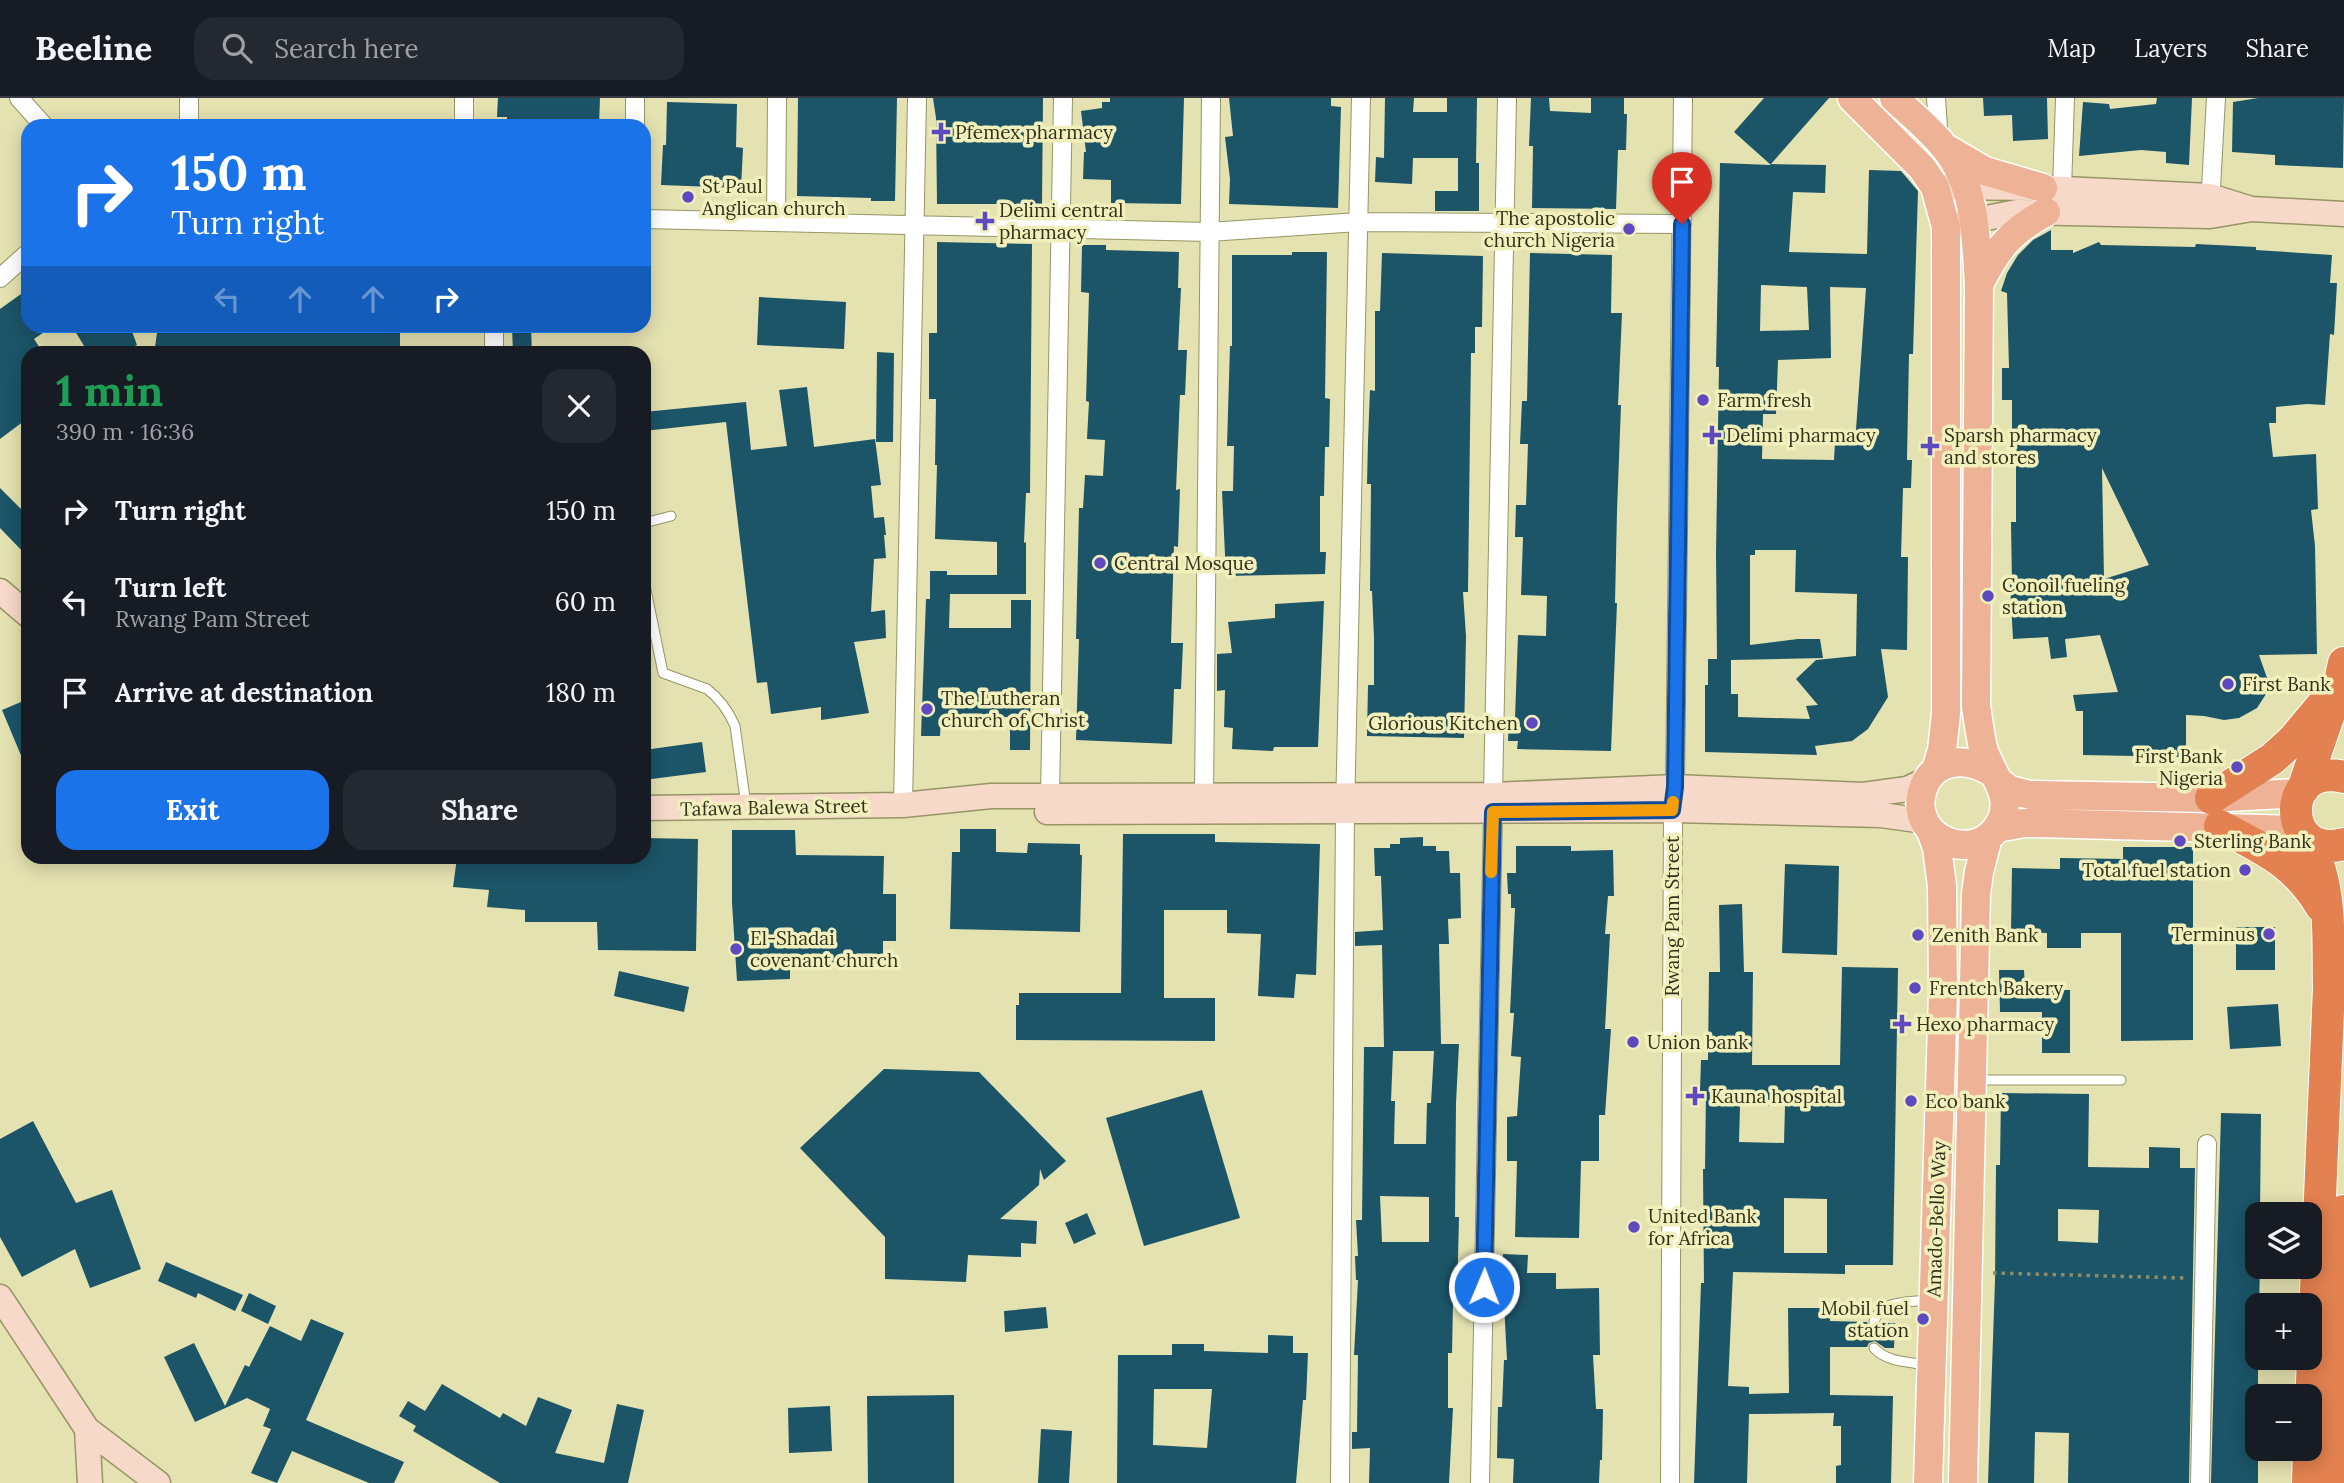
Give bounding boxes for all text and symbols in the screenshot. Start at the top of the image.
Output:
search box [194,17,684,80]
text: Beeline [35,27,152,69]
icon: search [218,29,256,67]
text: Search here [274,32,419,65]
text: Map [2047,33,2096,64]
text: Layers [2134,33,2207,64]
text: Share [2245,33,2309,64]
place label: Pfemex pharmacy [955,120,1113,144]
marker: Pfemex pharmacy [933,124,949,140]
text: 150 m [171,141,307,203]
icon: right [56,147,147,238]
pin [1652,152,1712,224]
icon: arrive [1663,163,1701,201]
place label: St Paul Anglican church [701,174,846,220]
marker: St Paul Anglican church [680,189,696,205]
place label: Delimi central pharmacy [999,198,1123,244]
text: Turn right [171,202,324,243]
place label: The apostolic church Nigeria [1484,206,1615,252]
marker: Delimi central pharmacy [977,213,993,229]
marker: The apostolic church Nigeria [1621,221,1637,237]
icon: left [208,280,246,318]
icon: ahead [281,280,319,318]
icon: ahead [354,280,392,318]
icon: right [427,280,465,318]
text: 1 min [56,364,163,418]
button: close [542,369,616,443]
place label: Farm fresh [1717,388,1812,412]
marker: Farm fresh [1695,392,1711,408]
text: 390 m · 16:36 [56,417,194,446]
place label: Delimi pharmacy [1726,423,1876,447]
place label: Sparsh pharmacy and stores [1944,423,2097,469]
marker: Delimi pharmacy [1704,427,1720,443]
marker: Sparsh pharmacy and stores [1922,438,1938,454]
icon: right [56,492,94,530]
text: Turn right [115,494,246,527]
text: 150 m [546,494,616,527]
place label: Central Mosque [1114,551,1254,575]
marker: Central Mosque [1092,555,1108,571]
text: Turn left [115,571,226,604]
place label: Conoil fueling station [2002,573,2126,619]
icon: left [56,583,94,621]
text: 60 m [555,585,616,618]
marker: Conoil fueling station [1980,588,1996,604]
text: Rwang Pam Street [115,604,310,633]
place label: First Bank [2242,672,2331,696]
icon: arrive [56,674,94,712]
text: Arrive at destination [115,676,373,709]
text: 180 m [546,676,616,709]
marker: First Bank [2220,676,2236,692]
place label: The Lutheran church of Christ [941,686,1086,732]
marker: The Lutheran church of Christ [919,701,935,717]
place label: Glorious Kitchen [1368,711,1518,735]
marker: Glorious Kitchen [1524,715,1540,731]
place label: First Bank Nigeria [2135,744,2224,790]
marker: First Bank Nigeria [2229,759,2245,775]
button: Exit [56,770,329,850]
button: Share [343,770,616,850]
street label: Tafawa Balewa Street [680,793,869,821]
place label: Sterling Bank [2194,829,2312,853]
marker: Sterling Bank [2172,833,2188,849]
street label: Rwang Pam Street [1660,835,1684,996]
place label: Total fuel station [2082,858,2231,882]
marker: Total fuel station [2237,862,2253,878]
place label: Terminus [2171,922,2255,946]
place label: Zenith Bank [1932,923,2039,947]
place label: El-Shadai covenant church [750,926,898,972]
marker: Terminus [2261,926,2277,942]
marker: Zenith Bank [1910,927,1926,943]
marker: El-Shadai covenant church [728,941,744,957]
place label: Frentch Bakery [1929,976,2063,1000]
marker: Frentch Bakery [1907,980,1923,996]
place label: Hexo pharmacy [1916,1012,2054,1036]
marker: Hexo pharmacy [1894,1016,1910,1032]
place label: Union bank [1647,1030,1749,1054]
marker: Union bank [1625,1034,1641,1050]
place label: Kauna hospital [1711,1084,1842,1108]
marker: Kauna hospital [1685,1086,1705,1106]
place label: Eco bank [1925,1089,2006,1113]
marker: Eco bank [1903,1093,1919,1109]
street label: Amado-Bello Way [1921,1140,1951,1299]
map controls [2245,1202,2322,1461]
button: layers [2245,1202,2322,1279]
place label: United Bank for Africa [1648,1204,1758,1250]
marker: United Bank for Africa [1626,1219,1642,1235]
position arrow [1447,1250,1521,1324]
button: + [2245,1293,2322,1370]
place label: Mobil fuel station [1821,1296,1909,1342]
marker: Mobil fuel station [1915,1311,1931,1327]
button: − [2245,1384,2322,1461]

